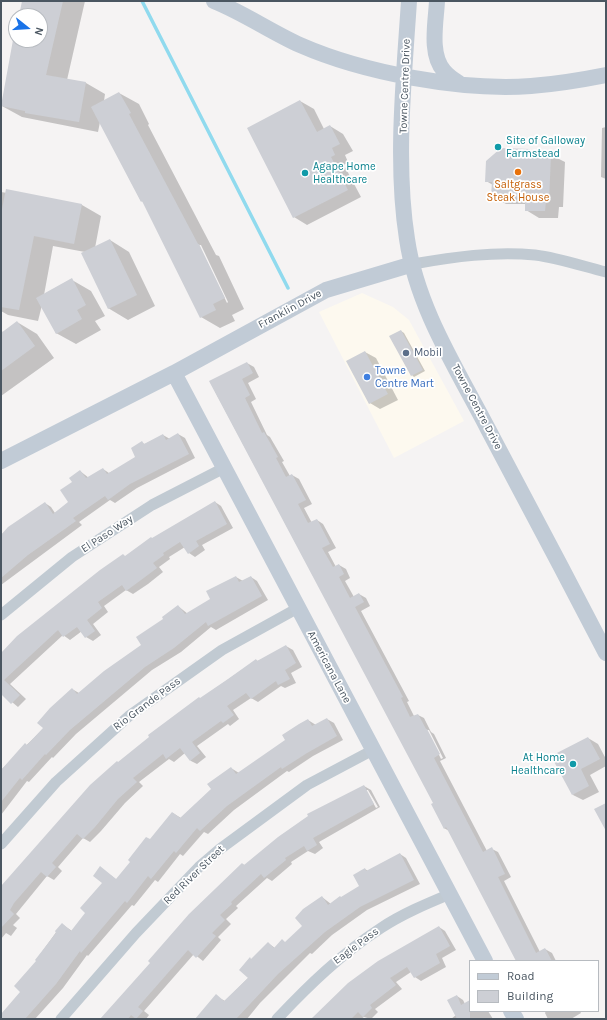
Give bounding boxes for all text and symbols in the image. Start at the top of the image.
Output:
north arrow [8,8,48,48]
text: N [32,26,46,37]
street label: Towne Centre Drive [397,38,413,134]
place label: Site of Galloway Farmstead [506,134,585,160]
marker: Site of Galloway Farmstead [493,142,503,152]
place label: Agape Home Healthcare [313,160,376,186]
marker: Saltgrass Steak House [513,167,523,177]
marker: Agape Home Healthcare [300,168,310,178]
place label: Saltgrass Steak House [487,178,549,204]
street label: Franklin Drive [256,287,324,331]
place label: Mobil [414,346,442,360]
marker: Mobil [401,348,411,358]
street label: Towne Centre Drive [449,362,505,452]
place label: Towne Centre Mart [375,364,434,390]
marker: Towne Centre Mart [362,372,372,382]
street label: El Paso Way [79,512,135,556]
street label: Americana Lane [304,629,354,705]
street label: Rio Grande Pass [111,674,183,734]
place label: At Home Healthcare [511,751,565,777]
marker: At Home Healthcare [568,759,578,769]
street label: Red River Street [161,843,227,907]
street label: Eagle Pass [331,925,381,967]
legend [469,960,599,1012]
text: Road [507,969,535,983]
text: Building [507,989,553,1003]

